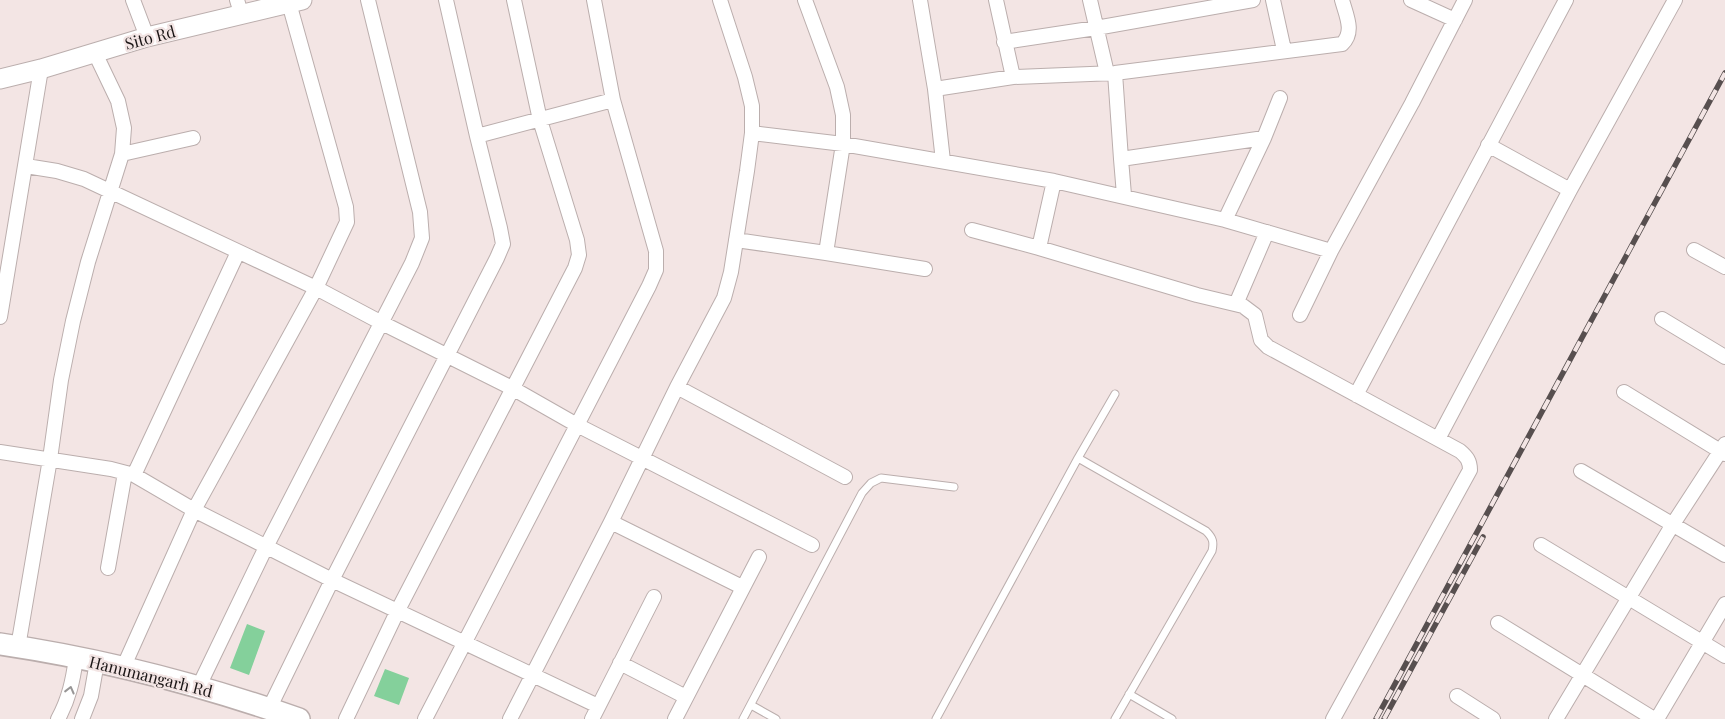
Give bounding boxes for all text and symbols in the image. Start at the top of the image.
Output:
street label: Sito Rd [122,20,178,54]
street label: Hanumangarh Rd [87,651,215,701]
one-way arrow [64,685,75,694]

